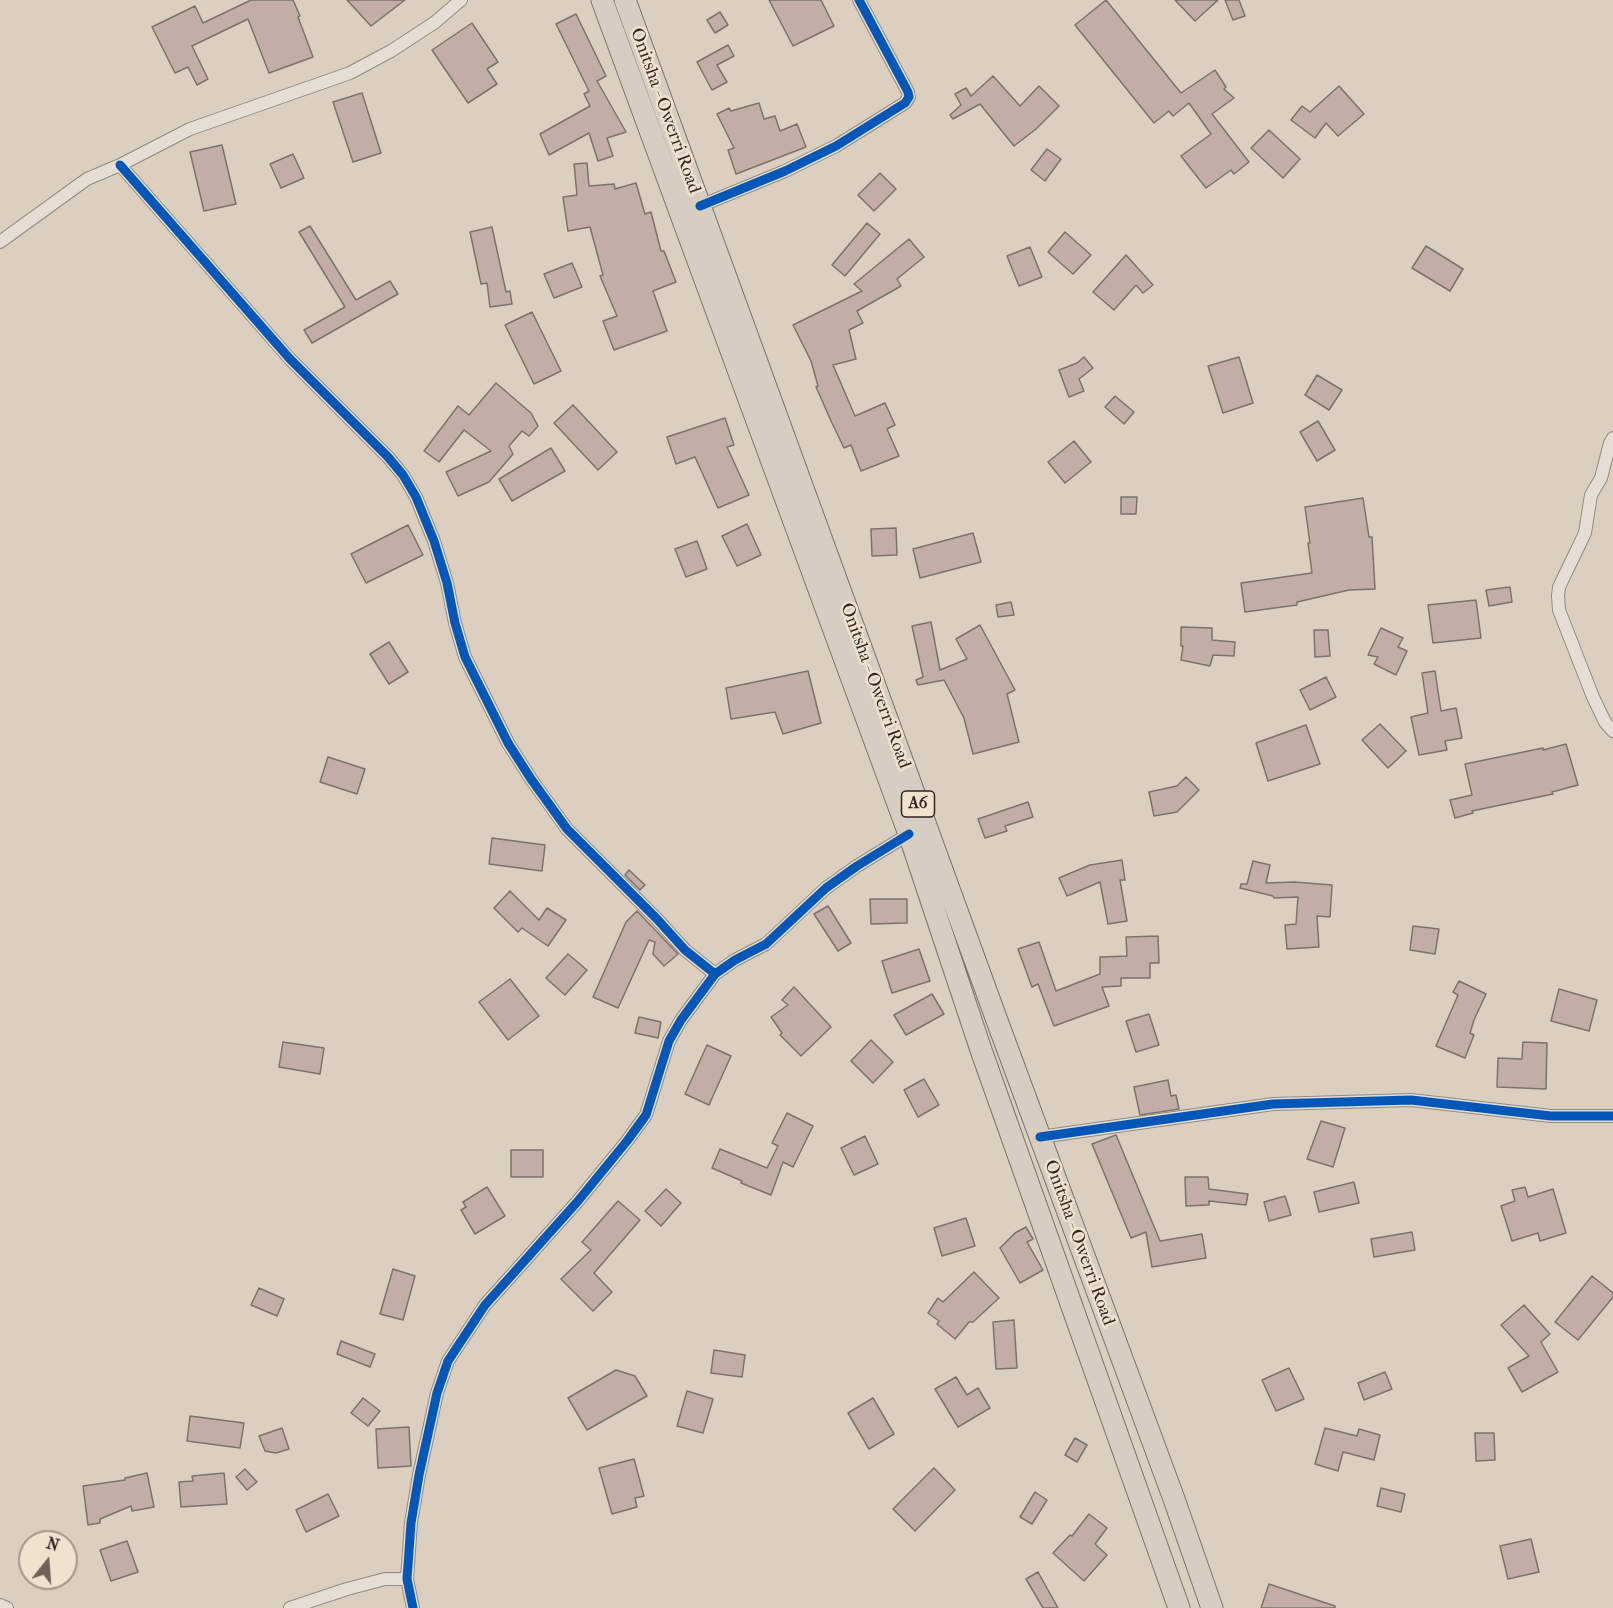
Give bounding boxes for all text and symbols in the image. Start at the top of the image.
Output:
street label: Onitsha - Owerri Road [625,25,705,197]
street label: Onitsha - Owerri Road [835,600,915,772]
road number: A6 [902,791,934,817]
street label: Onitsha - Owerri Road [1039,1157,1119,1329]
north arrow [18,1530,78,1590]
text: N [44,1533,61,1555]

